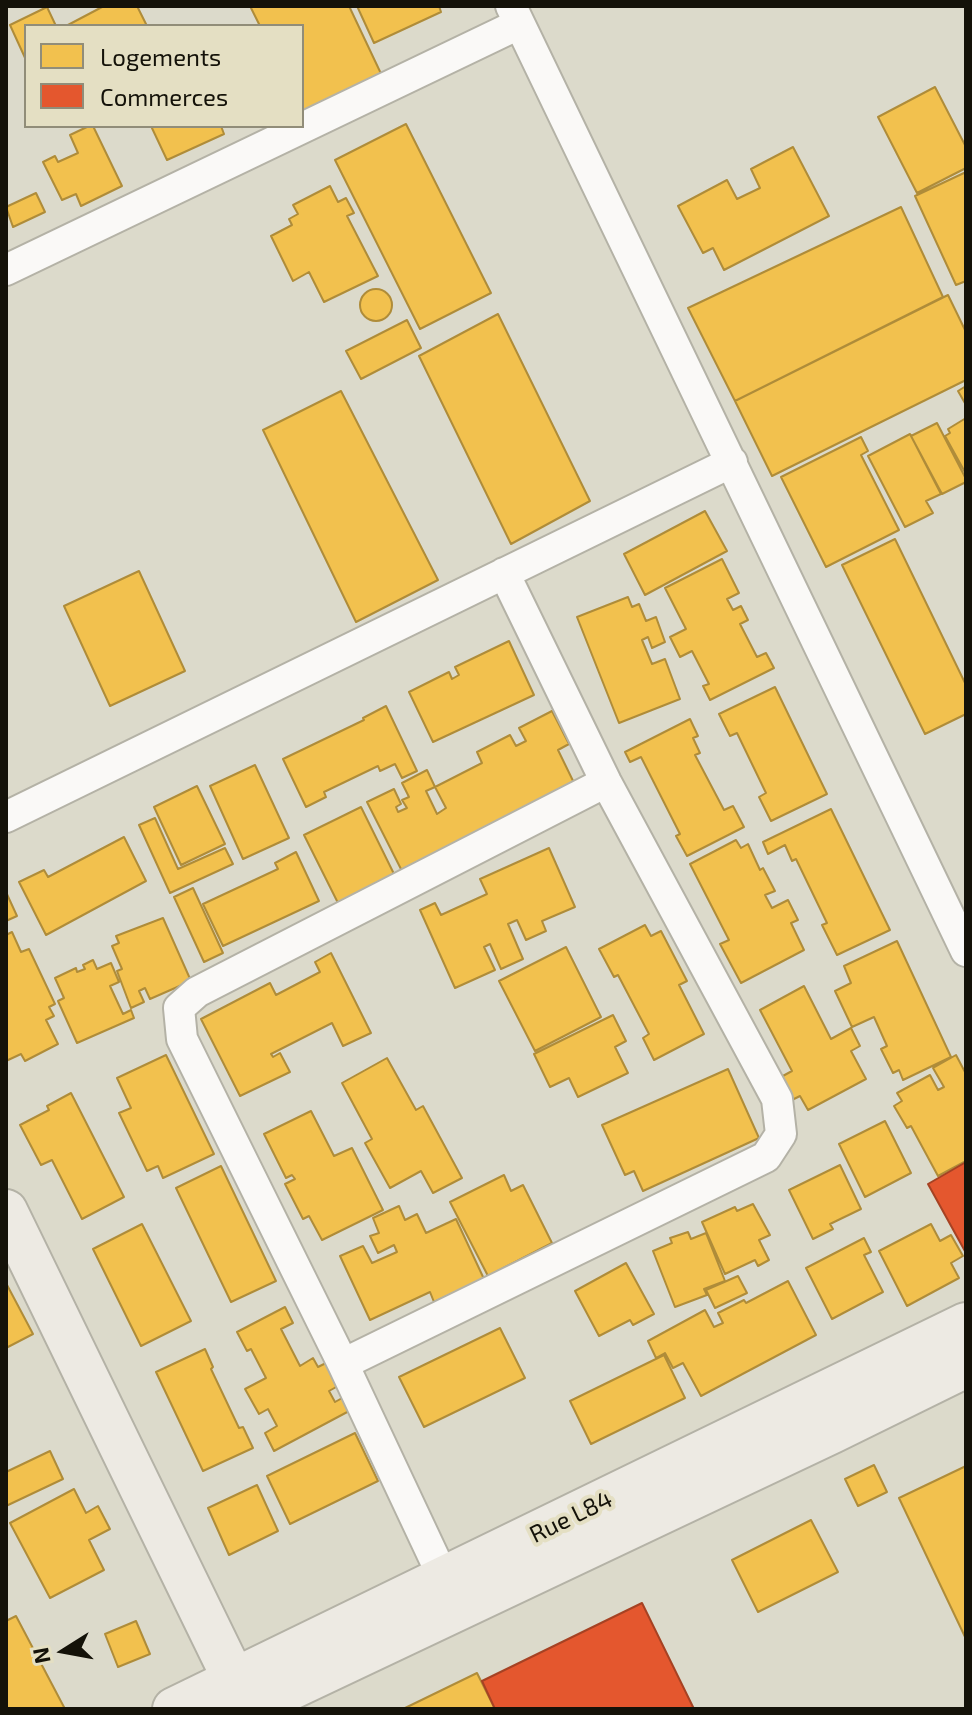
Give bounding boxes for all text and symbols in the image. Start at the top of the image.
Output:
legend [24,24,304,128]
text: Logements [100,42,221,71]
text: Commerces [100,82,228,111]
street label: Rue L84 [525,1485,617,1549]
north arrow [24,1611,104,1691]
text: N [26,1645,55,1666]

